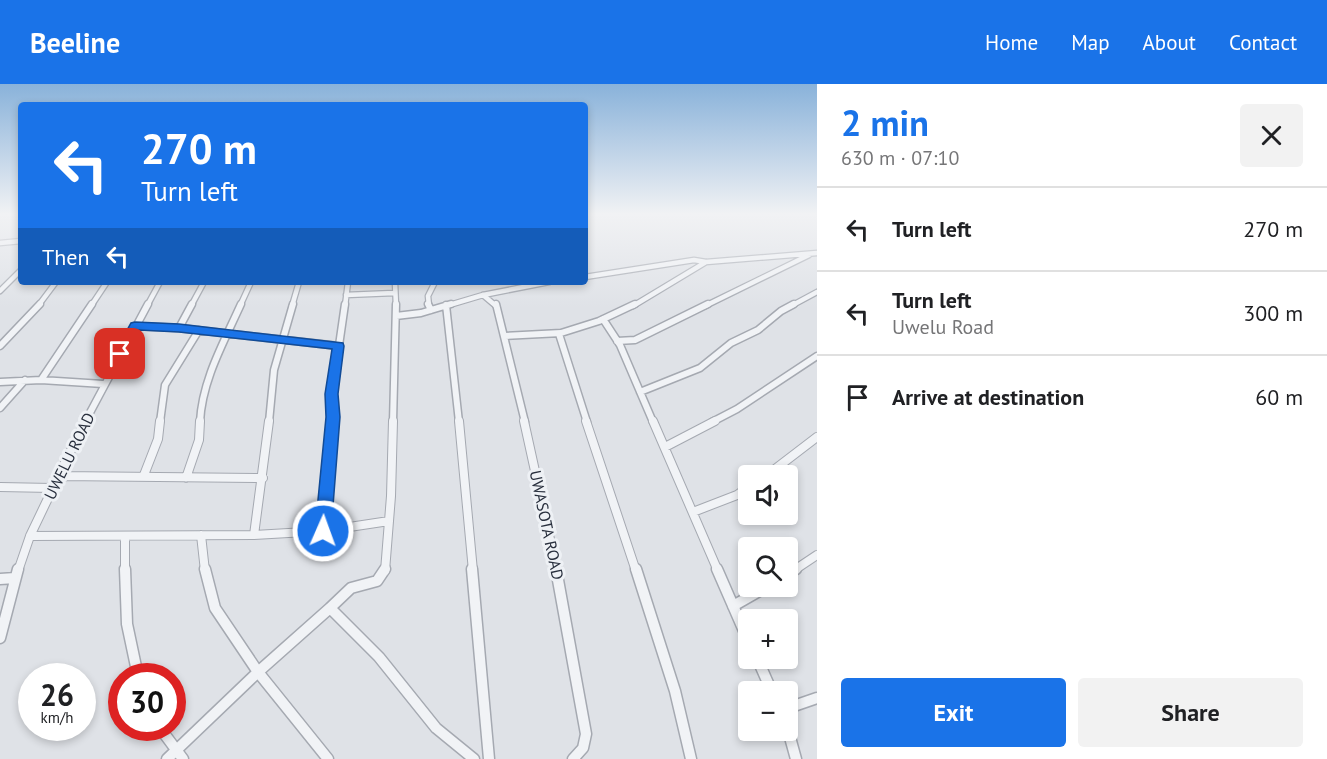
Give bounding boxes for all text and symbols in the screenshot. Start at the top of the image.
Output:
text: Beeline [30,24,120,61]
text: Home [985,29,1038,56]
text: Map [1071,29,1110,56]
text: About [1143,29,1196,56]
text: Contact [1229,29,1297,56]
text: 2 min [841,99,929,146]
button: close [1240,104,1303,167]
text: 270 m [141,121,257,176]
icon: left [42,126,120,204]
text: 630 m · 07:10 [841,145,959,171]
text: Turn left [141,174,238,208]
icon: left [841,213,874,246]
text: Turn left [892,215,972,243]
text: 270 m [1243,215,1303,243]
icon: left [101,240,134,273]
text: Then [42,243,89,271]
text: Turn left [892,286,972,314]
icon: left [841,297,874,330]
text: 300 m [1243,299,1303,327]
text: Uwelu Road [892,314,994,340]
pin [94,328,145,379]
icon: arrive [103,337,136,370]
icon: arrive [841,381,874,414]
text: Arrive at destination [892,383,1084,411]
text: 60 m [1255,383,1303,411]
street label: UWELU ROAD [39,409,99,503]
map controls [738,465,798,741]
button: sound [738,465,798,525]
street label: UWASOTA ROAD [526,469,568,581]
position arrow [291,499,355,563]
button: search [738,537,798,597]
button: + [738,609,798,669]
speed limit sign: 30 [108,663,186,741]
text: 26 [40,675,74,714]
button: Exit [841,678,1066,747]
button: Share [1078,678,1303,747]
button: − [738,681,798,741]
text: km/h [41,708,73,727]

